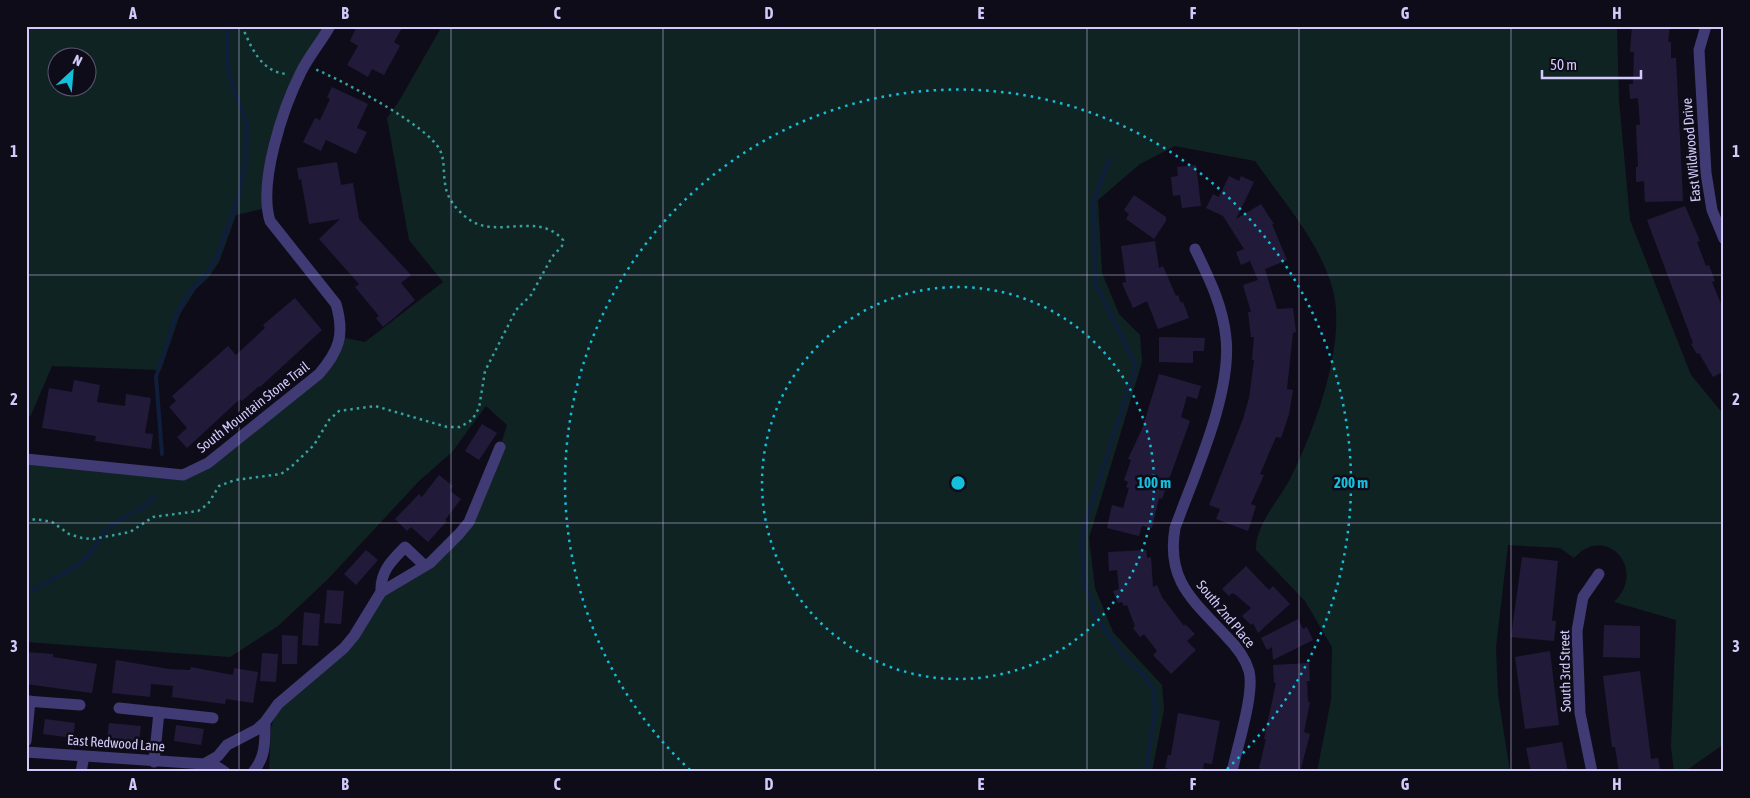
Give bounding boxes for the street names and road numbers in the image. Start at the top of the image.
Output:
street label: East Wildwood Drive [1678,97,1704,203]
street label: South Mountain Stone Trail [194,358,313,456]
street label: South 2nd Place [1193,577,1259,651]
street label: South 3rd Street [1556,630,1574,712]
street label: East Redwood Lane [66,732,166,754]

